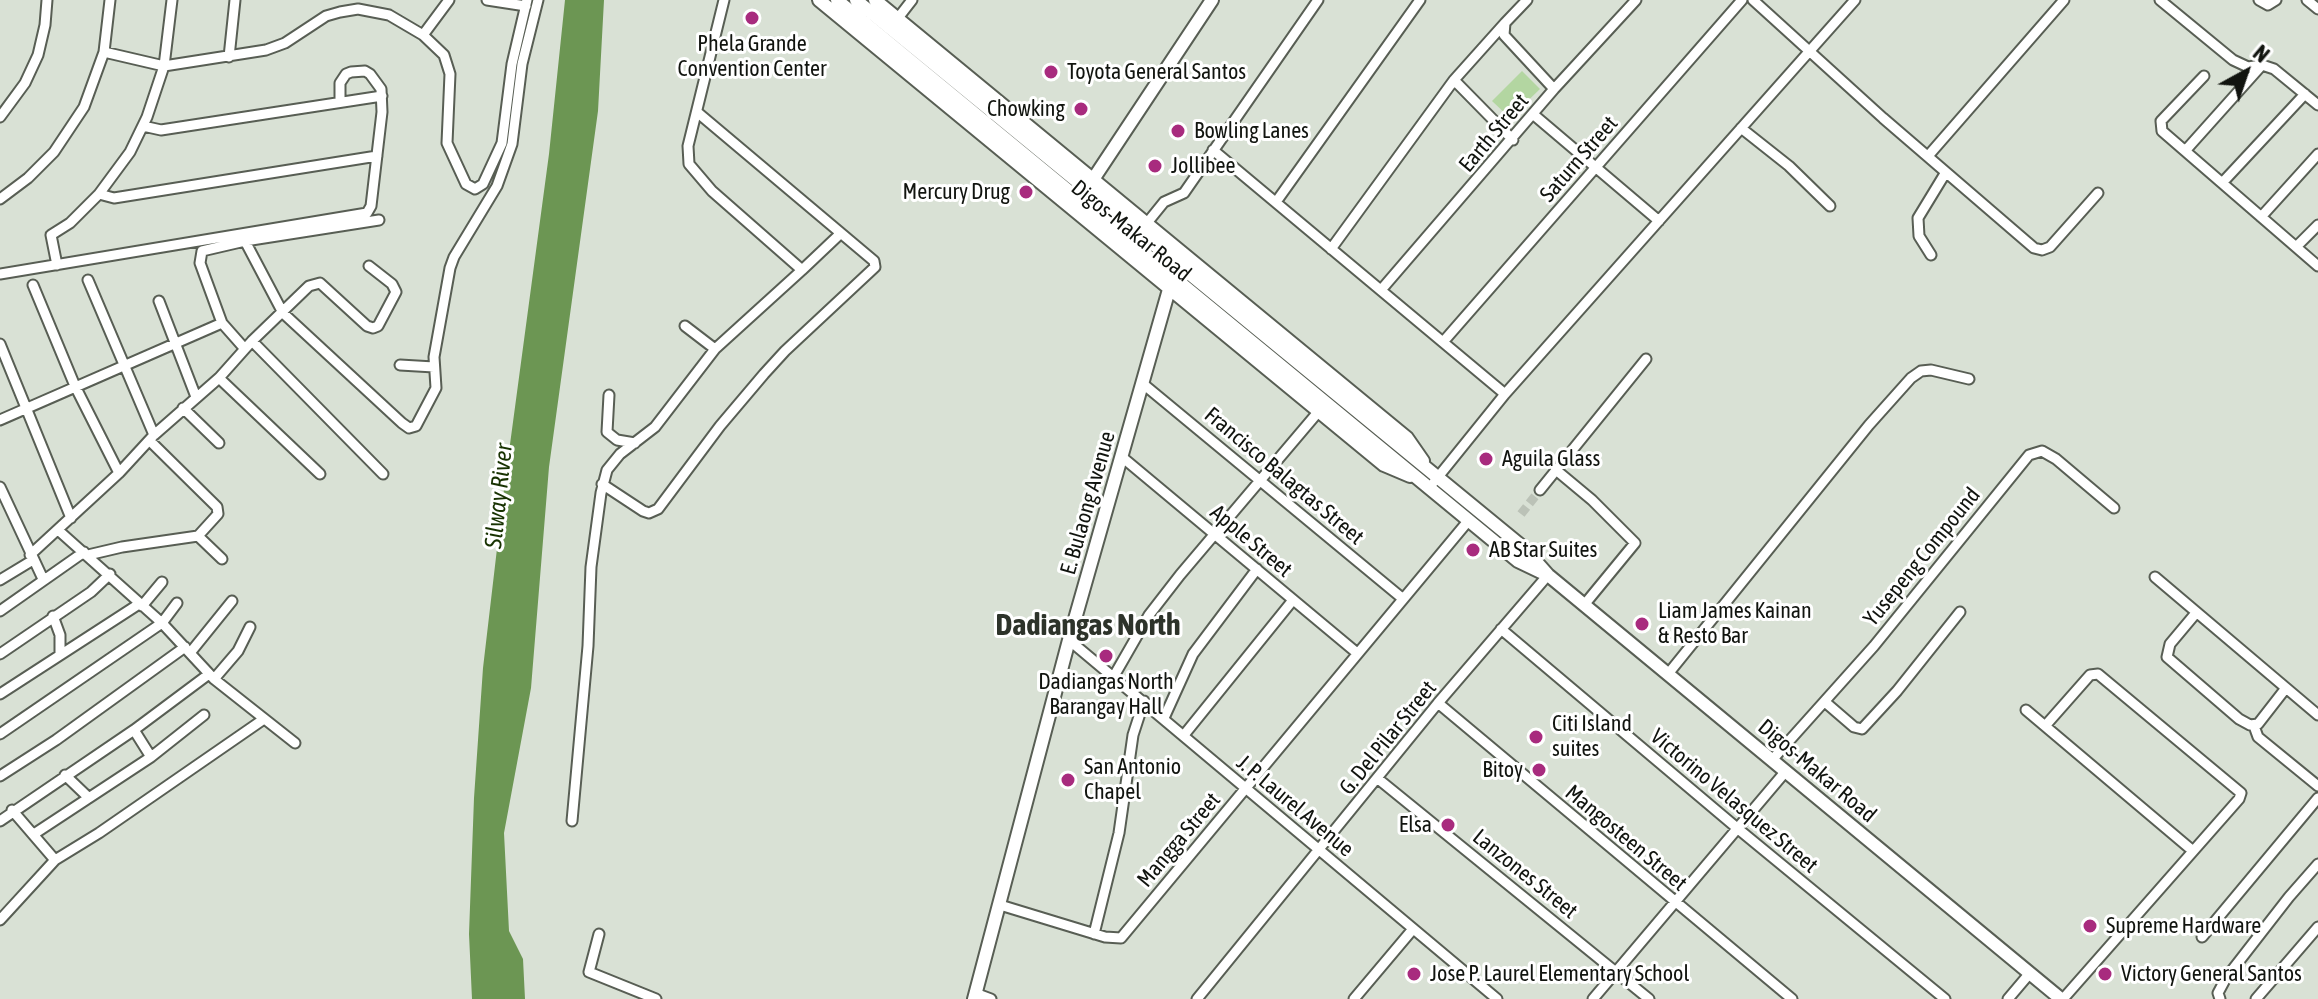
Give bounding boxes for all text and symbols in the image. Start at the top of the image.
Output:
marker: Phela Grande Convention Center [743,9,761,27]
place label: Phela Grande Convention Center [678,31,826,82]
north arrow [2206,32,2286,112]
text: N [2248,39,2275,68]
place label: Toyota General Santos [1067,59,1246,85]
marker: Toyota General Santos [1042,63,1060,81]
street label: Earth Street [1454,88,1534,178]
place label: Chowking [987,96,1065,122]
marker: Chowking [1072,100,1090,118]
street label: Saturn Street [1535,111,1623,207]
place label: Bowling Lanes [1194,118,1309,144]
marker: Bowling Lanes [1169,122,1187,140]
place label: Jollibee [1171,153,1235,179]
marker: Jollibee [1146,157,1164,175]
street label: Digos-Makar Road [1066,175,1196,287]
place label: Mercury Drug [903,179,1010,205]
marker: Mercury Drug [1017,183,1035,201]
street label: Francisco Balagtas Street [1199,402,1369,550]
street label: E. Bulaong Avenue [1055,428,1121,578]
water label: Silway River [479,442,519,550]
place label: Aguila Glass [1502,446,1600,472]
marker: Aguila Glass [1477,450,1495,468]
street label: Yusepeng Compound [1858,483,1986,631]
street label: Apple Street [1205,499,1297,583]
place label: AB Star Suites [1489,537,1597,563]
marker: AB Star Suites [1464,541,1482,559]
place label: Liam James Kainan & Resto Bar [1658,598,1812,650]
district label: Dadiangas North [996,608,1180,644]
marker: Liam James Kainan & Resto Bar [1633,615,1651,633]
marker: Dadiangas North Barangay Hall [1097,647,1115,665]
place label: Dadiangas North Barangay Hall [1038,669,1174,720]
street label: G. Del Pilar Street [1334,676,1442,800]
place label: Citi Island suites [1552,711,1632,762]
street label: Digos-Makar Road [1752,714,1882,828]
street label: Victorino Velasquez Street [1645,723,1823,879]
marker: Citi Island suites [1527,728,1545,746]
street label: J. P. Laurel Avenue [1231,749,1359,863]
place label: San Antonio Chapel [1084,754,1181,806]
place label: Bitoy [1482,757,1523,783]
marker: Bitoy [1530,761,1548,779]
marker: San Antonio Chapel [1059,771,1077,789]
street label: Mangosteen Street [1560,779,1692,897]
street label: Mangga Street [1132,787,1226,893]
place label: Elsa [1399,812,1432,838]
marker: Elsa [1439,816,1457,834]
street label: Lanzones Street [1467,824,1583,924]
place label: Supreme Hardware [2106,913,2261,939]
marker: Supreme Hardware [2081,917,2099,935]
place label: Jose P. Laurel Elementary School [1430,961,1689,987]
place label: Victory General Santos [2121,961,2302,987]
marker: Jose P. Laurel Elementary School [1405,965,1423,983]
marker: Victory General Santos [2096,965,2114,983]

